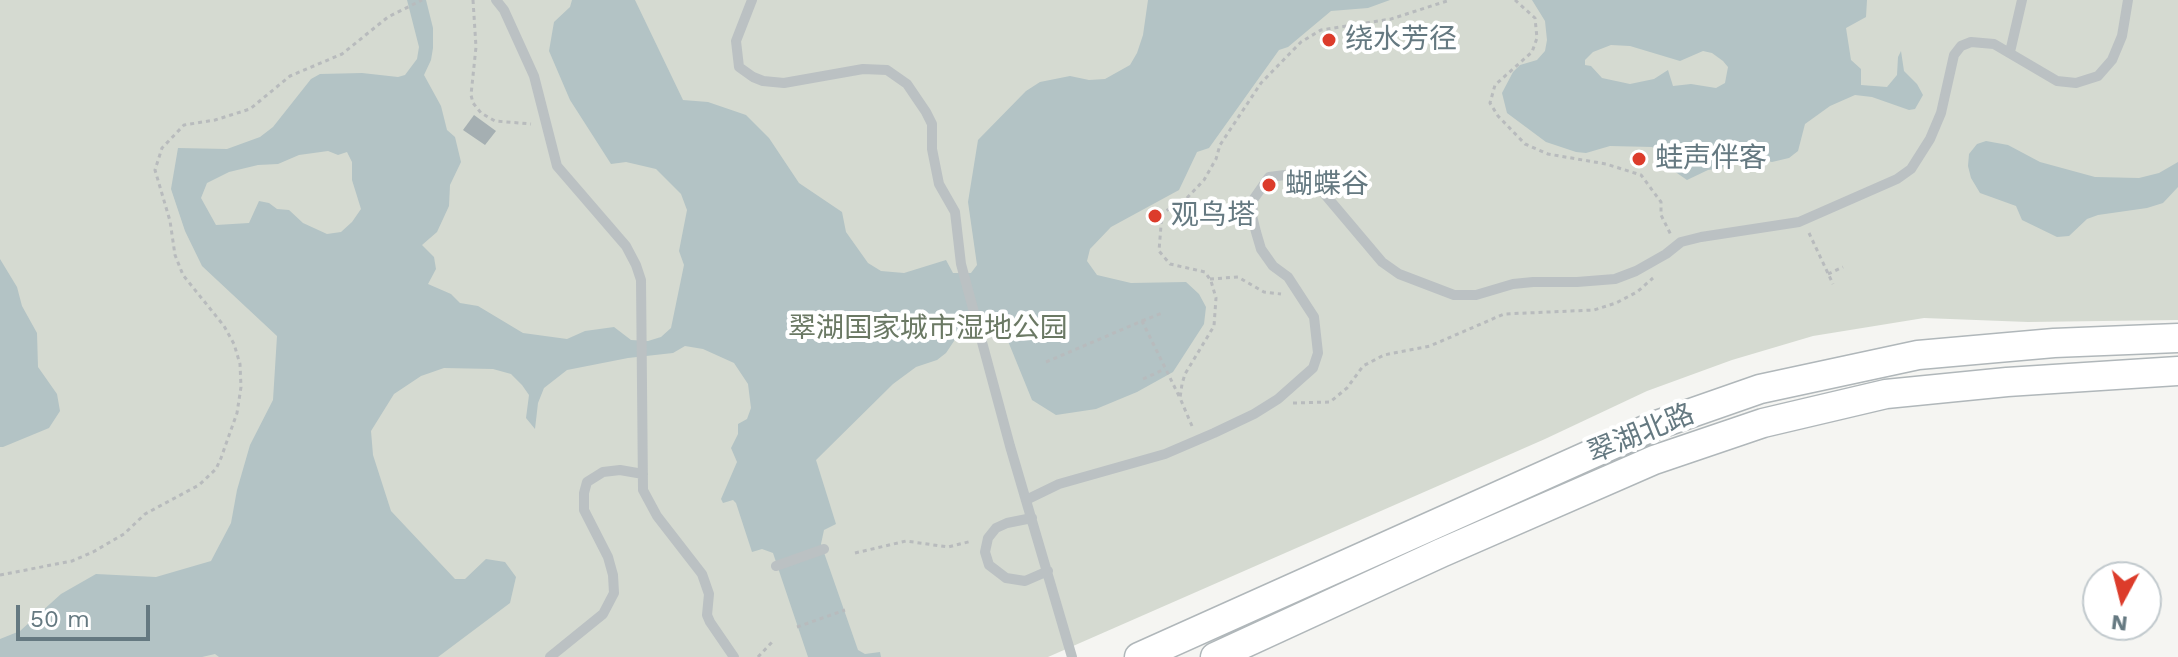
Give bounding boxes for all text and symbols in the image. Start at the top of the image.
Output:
place label: 绕水芳径 [1345,23,1457,57]
marker: 绕水芳径 [1320,31,1338,49]
place label: 蛙声伴客 [1655,142,1767,176]
marker: 蛙声伴客 [1630,150,1648,168]
place label: 蝴蝶谷 [1285,168,1369,202]
marker: 蝴蝶谷 [1260,176,1278,194]
place label: 观鸟塔 [1171,199,1255,233]
marker: 观鸟塔 [1146,207,1164,225]
park label: 翠湖国家城市湿地公园 [788,312,1068,346]
street label: 翠湖北路 [1583,397,1699,471]
north arrow [2082,561,2162,641]
scale bar [20,589,154,639]
text: 50 m [30,605,90,633]
text: N [2110,610,2129,637]

